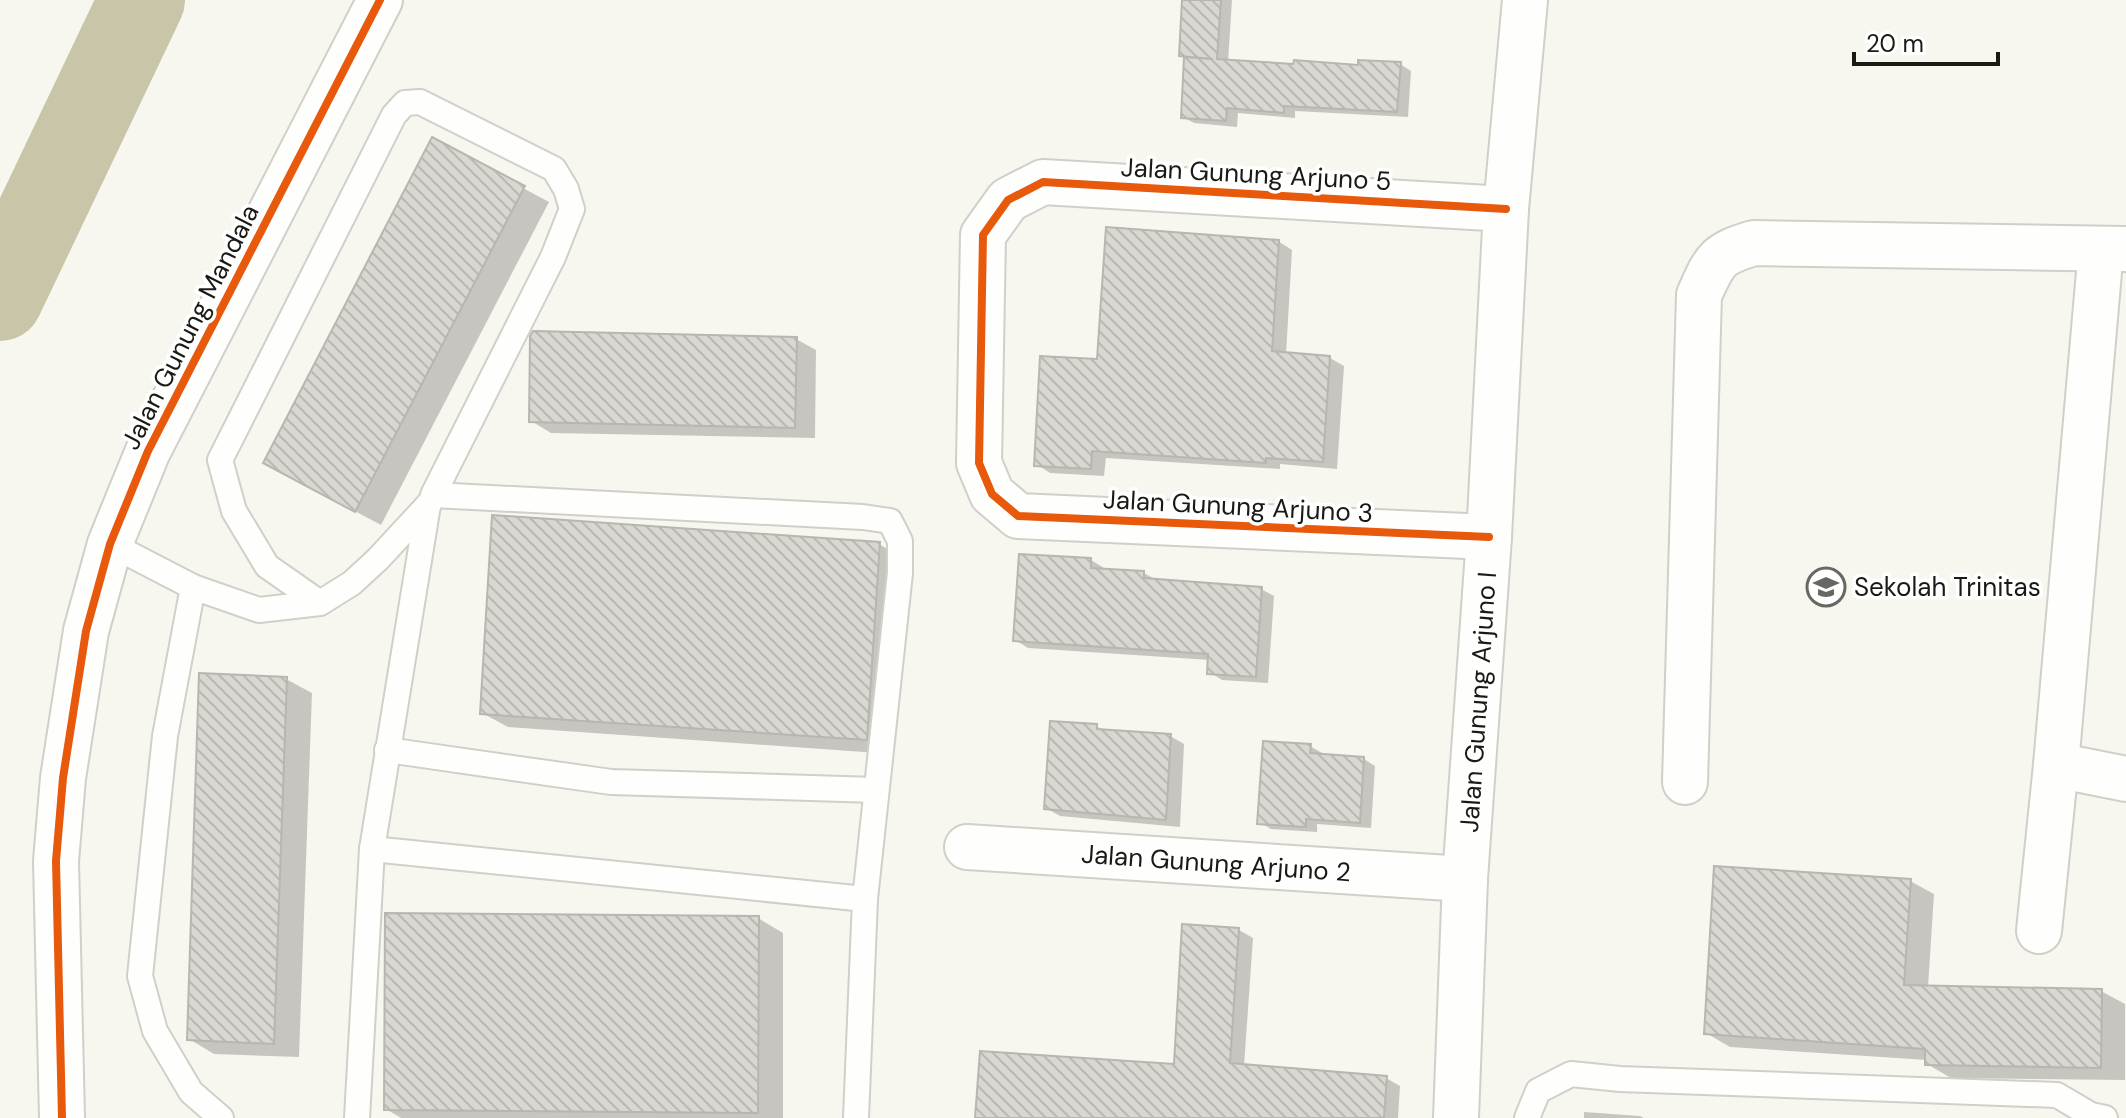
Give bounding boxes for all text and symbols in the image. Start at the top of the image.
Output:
scale bar [1854,16,1998,66]
text: 20 m [1866,28,1924,59]
street label: Jalan Gunung Arjuno 5 [1120,150,1392,198]
street label: Jalan Gunung Mandala [113,199,267,455]
street label: Jalan Gunung Arjuno 3 [1102,482,1374,530]
school or university icon: Sekolah Trinitas [1805,566,1847,608]
place label: Sekolah Trinitas [1854,570,2041,604]
street label: Jalan Gunung Arjuno I [1452,571,1504,833]
street label: Jalan Gunung Arjuno 2 [1080,837,1352,889]

